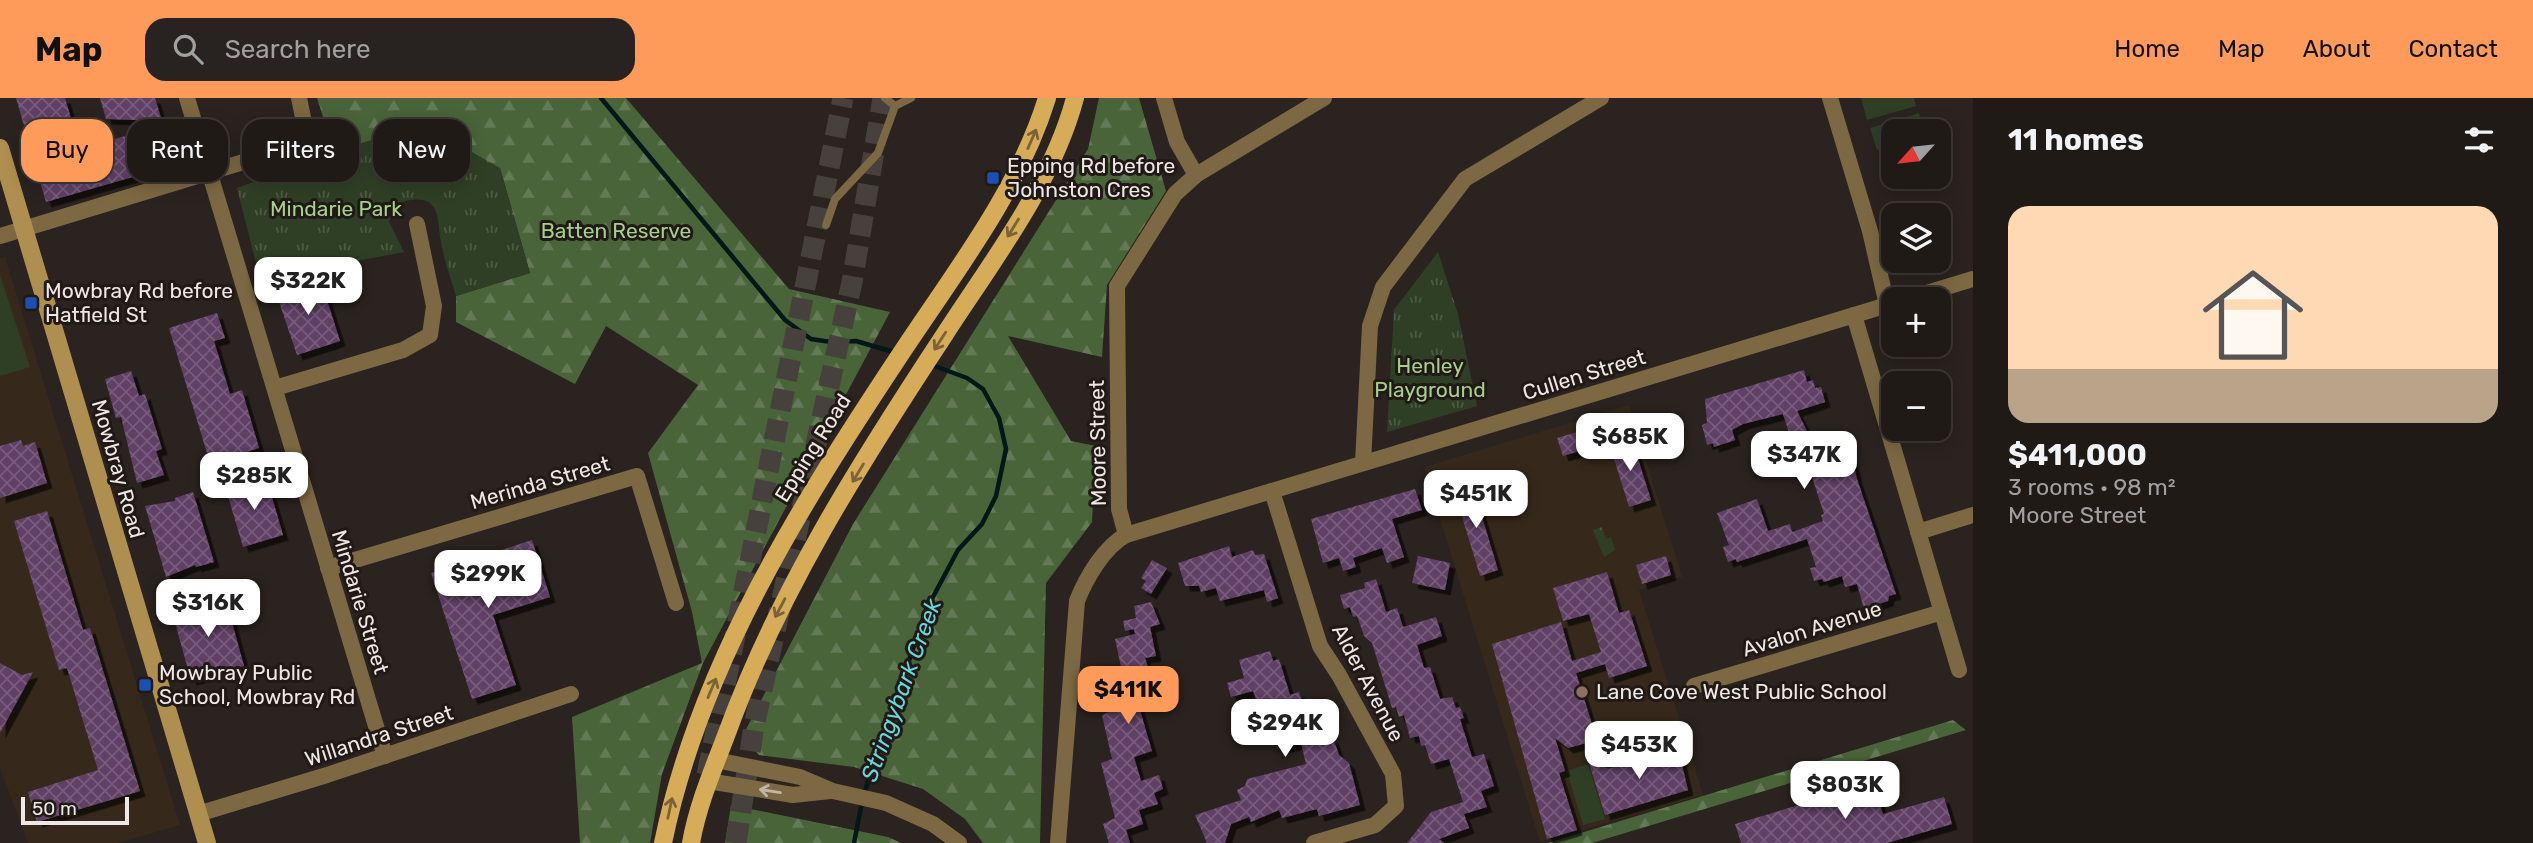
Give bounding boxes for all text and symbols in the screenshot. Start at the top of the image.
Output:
search box [145,18,635,81]
text: Map [35,30,103,69]
icon: search [169,30,207,68]
text: Search here [225,34,370,65]
text: Home [2114,35,2180,63]
text: Map [2218,35,2265,63]
text: About [2303,35,2371,63]
text: Contact [2409,35,2498,63]
chip: Buy [21,119,113,182]
chip: Rent [127,119,228,182]
chip: Filters [242,119,359,182]
chip: New [373,119,470,182]
north arrow [1881,119,1951,189]
map controls [1881,119,1951,441]
icon: filters [2460,121,2498,159]
text: 11 homes [2008,122,2144,158]
one-way arrow [1026,128,1039,150]
place label: Epping Rd before Johnston Cres [1007,153,1175,202]
marker: Epping Rd before Johnston Cres [985,170,1001,186]
park label: Mindarie Park [270,196,402,221]
button: layers [1881,203,1951,273]
one-way arrow [1005,217,1019,237]
park label: Batten Reserve [541,218,691,243]
icon: home [2190,252,2316,378]
pin: $322K [259,258,357,317]
text: $322K [270,266,346,294]
place label: Mowbray Rd before Hatfield St [45,278,233,327]
button: + [1881,287,1951,357]
marker: Mowbray Rd before Hatfield St [23,295,39,311]
one-way arrow [933,331,947,350]
street label: Cullen Street [1519,344,1648,405]
park label: Henley Playground [1374,353,1486,402]
button: − [1881,371,1951,441]
street label: Moore Street [1084,380,1111,506]
street label: Epping Road [769,389,856,507]
street label: Mowbray Road [87,397,150,541]
pin: $685K [1581,414,1679,473]
text: $685K [1592,422,1668,450]
pin: $347K [1755,432,1853,491]
text: $411,000 [2008,437,2147,473]
text: $347K [1767,440,1841,468]
street label: Merinda Street [467,451,613,514]
pin: $285K [205,452,303,512]
text: $285K [216,461,292,489]
one-way arrow [851,462,865,482]
pin: $451K [1427,470,1525,530]
text: 3 rooms · 98 m² [2008,473,2176,501]
text: $451K [1440,479,1512,507]
text: Moore Street [2008,501,2146,529]
street label: Mindarie Street [327,527,394,677]
pin: $299K [439,550,537,610]
text: $299K [450,559,526,587]
pin: $316K [159,580,257,639]
text: $316K [172,588,244,616]
water label: Stringybark Creek [855,594,947,785]
street label: Avalon Avenue [1739,595,1884,662]
one-way arrow [773,597,787,618]
street label: Alder Avenue [1327,620,1410,746]
place label: Mowbray Public School, Mowbray Rd [159,660,355,709]
pin: $411K [1079,666,1177,726]
text: $411K [1094,675,1162,703]
marker: Mowbray Public School, Mowbray Rd [137,677,153,693]
one-way arrow [706,677,719,699]
place label: Lane Cove West Public School [1596,679,1887,704]
marker: Lane Cove West Public School [1574,684,1590,700]
street label: Willandra Street [302,700,456,771]
pin: $294K [1236,700,1334,759]
text: $294K [1247,708,1323,736]
pin: $453K [1590,722,1688,781]
text: $453K [1601,730,1677,758]
pin: $803K [1796,762,1894,821]
text: $803K [1807,770,1883,798]
one-way arrow [759,784,782,797]
scale bar [21,794,130,826]
text: 50 m [32,797,77,820]
one-way arrow [664,797,678,820]

